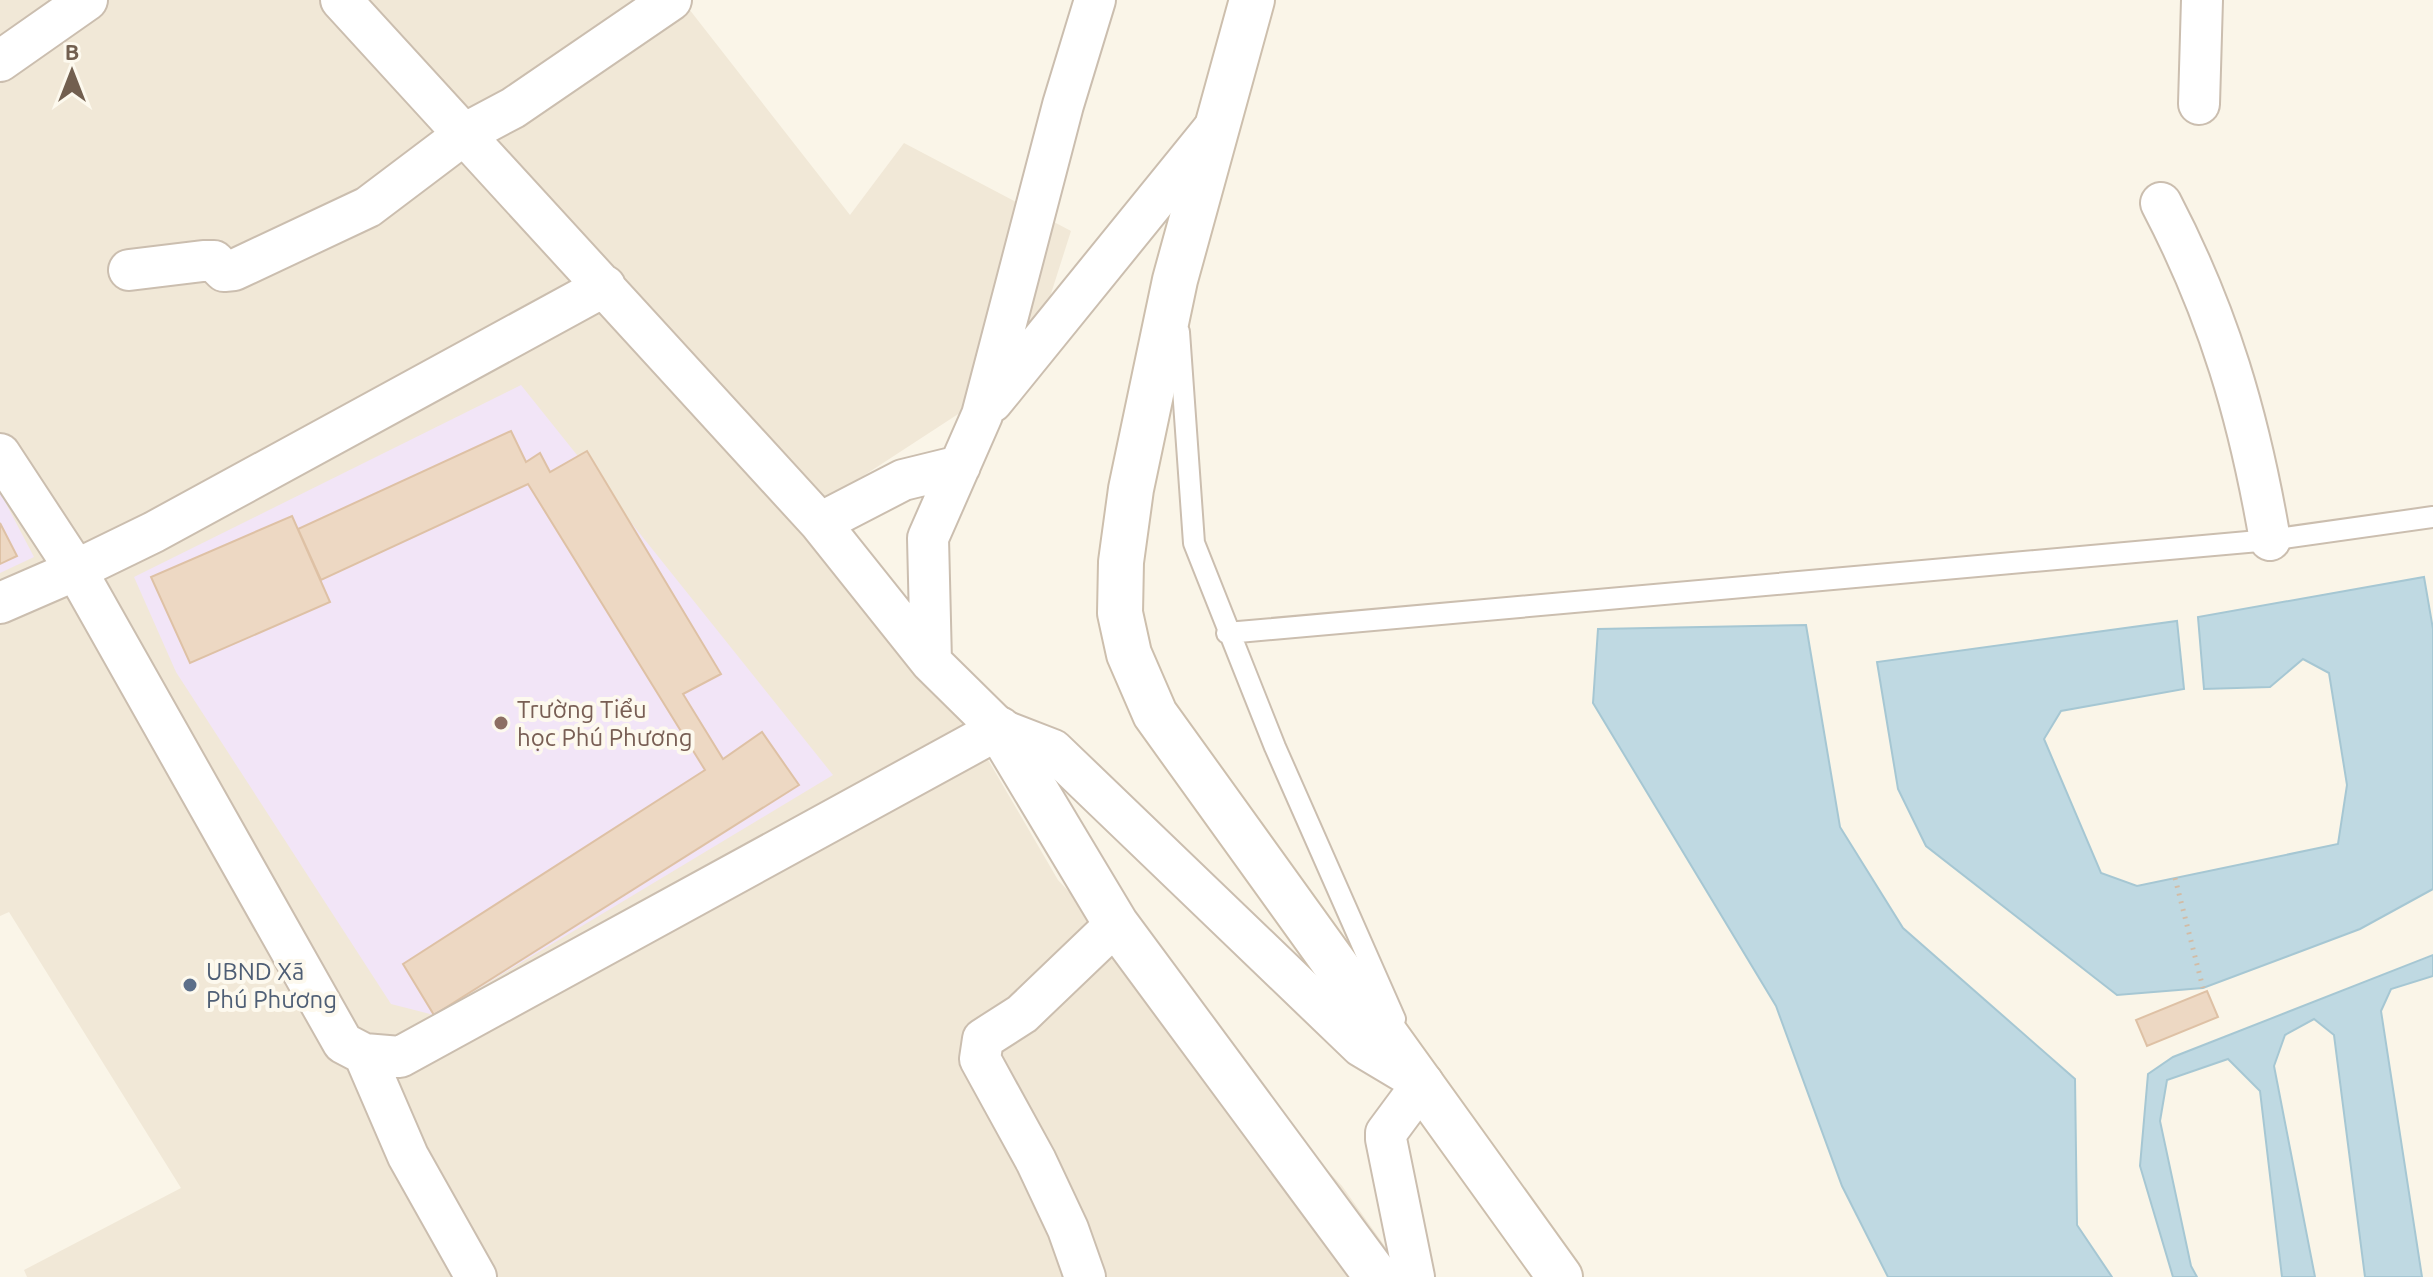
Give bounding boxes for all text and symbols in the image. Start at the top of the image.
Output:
north arrow [32,32,112,112]
text: B [65,39,79,64]
place label: Trường Tiểu học Phú Phương [517,696,693,751]
marker: Trường Tiểu học Phú Phương [492,714,510,732]
place label: UBND Xã Phú Phương [206,958,337,1013]
marker: UBND Xã Phú Phương [181,976,199,994]

